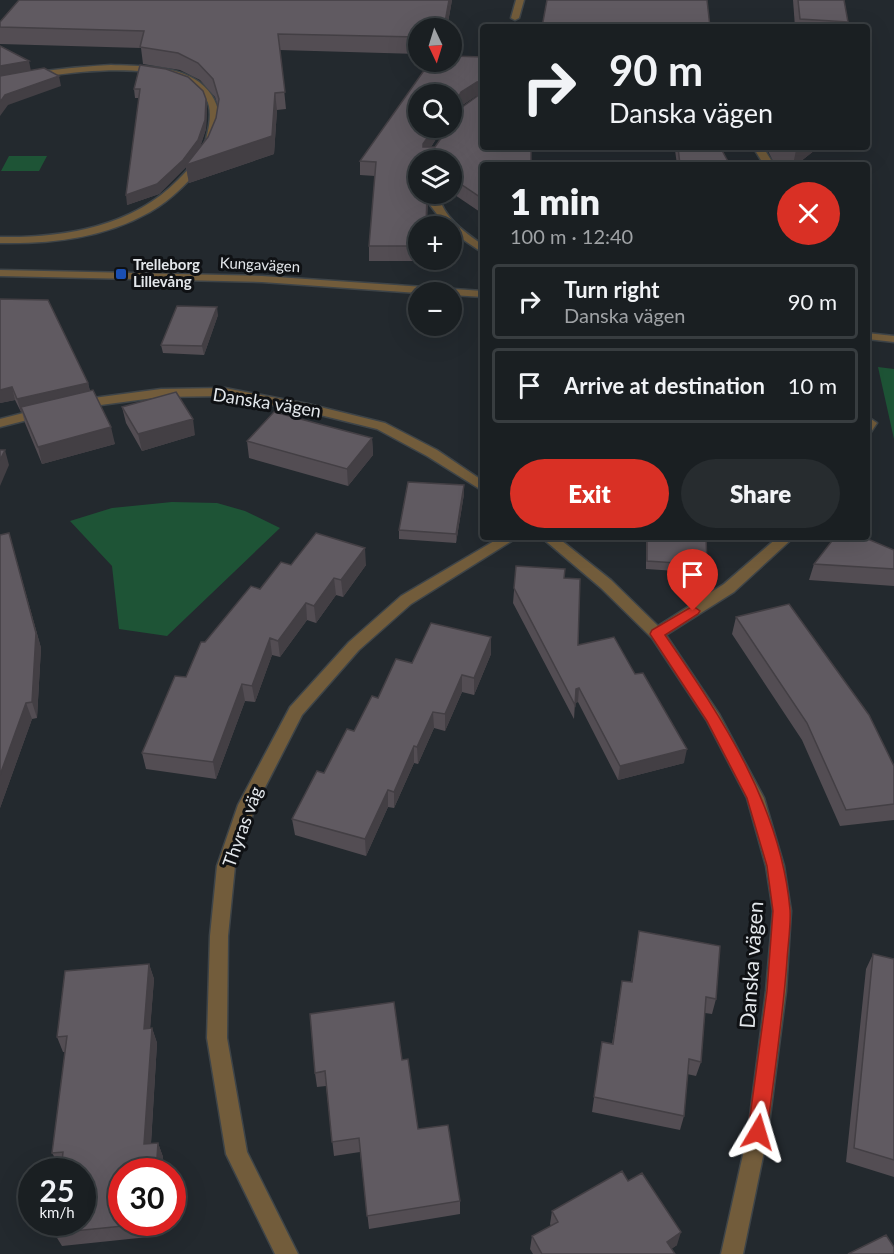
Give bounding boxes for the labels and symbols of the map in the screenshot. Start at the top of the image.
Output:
north arrow [408,18,462,72]
street label: Kungavägen [219,253,301,275]
place label: Trelleborg Lillevång [133,255,200,290]
marker: Trelleborg Lillevång [114,267,128,281]
street label: Danska vägen [211,383,323,421]
pin [667,549,718,611]
street label: Thyras väg [217,783,267,870]
street label: Danska vägen [734,900,767,1029]
position arrow [726,1100,790,1164]
speed limit sign: 30 [108,1158,186,1236]

